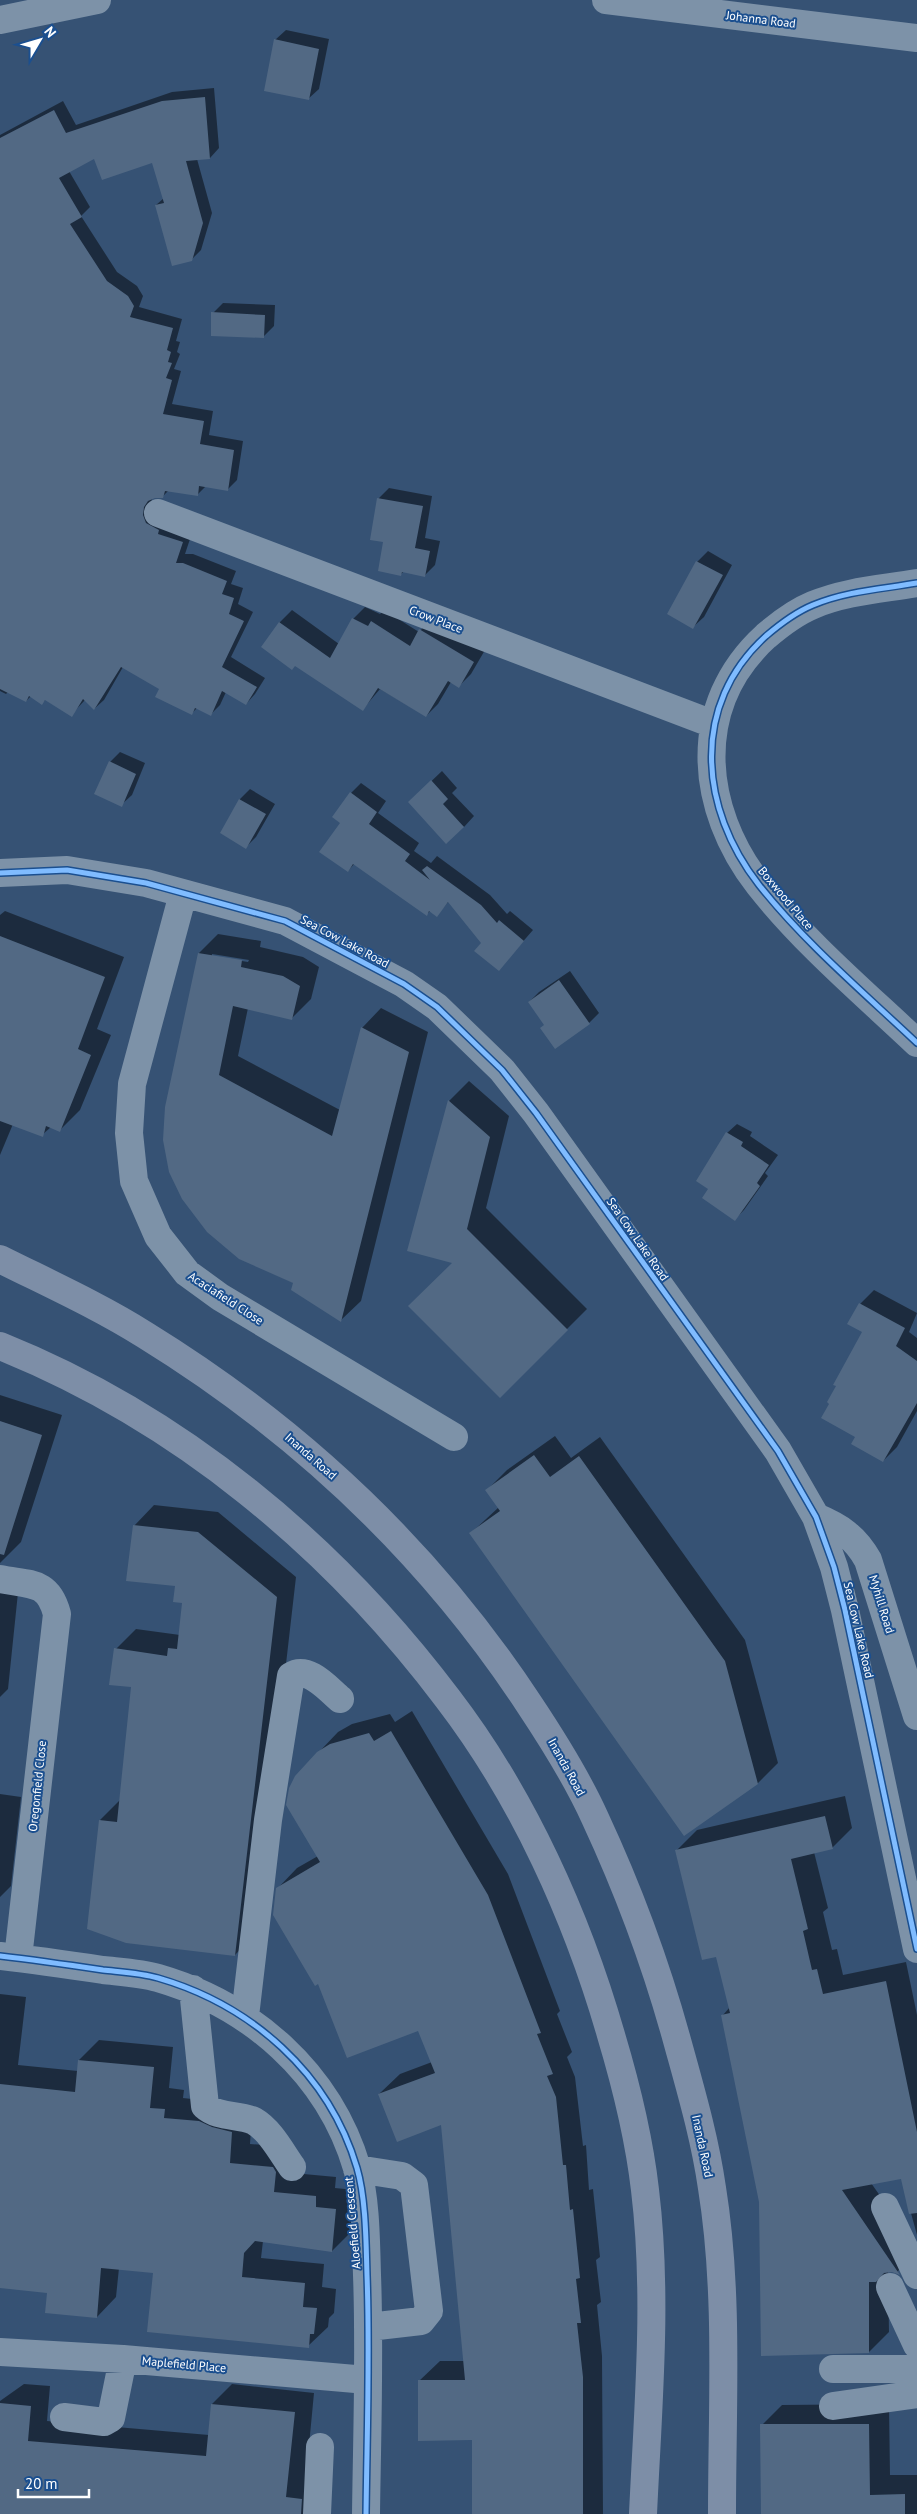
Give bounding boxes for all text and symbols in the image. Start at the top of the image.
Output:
street label: Johanna Road [724,7,797,31]
north arrow [15,15,65,65]
text: N [40,23,60,41]
street label: Crow Place [407,602,465,636]
street label: Boxwood Place [755,863,817,933]
street label: Sea Cow Lake Road [298,911,392,971]
street label: Sea Cow Lake Road [604,1194,672,1284]
street label: Acaciafield Close [186,1268,266,1328]
street label: Inanda Road [282,1429,340,1483]
street label: Myhill Road [866,1573,898,1635]
street label: Sea Cow Lake Road [841,1580,877,1680]
street label: Inanda Road [545,1736,589,1798]
street label: Oregonfield Close [25,1740,49,1832]
street label: Inanda Road [689,2113,717,2179]
street label: Aloefield Crescent [340,2176,364,2270]
street label: Maplefield Place [141,2353,227,2375]
scale bar [18,2466,89,2498]
text: 20 m [25,2474,58,2493]

